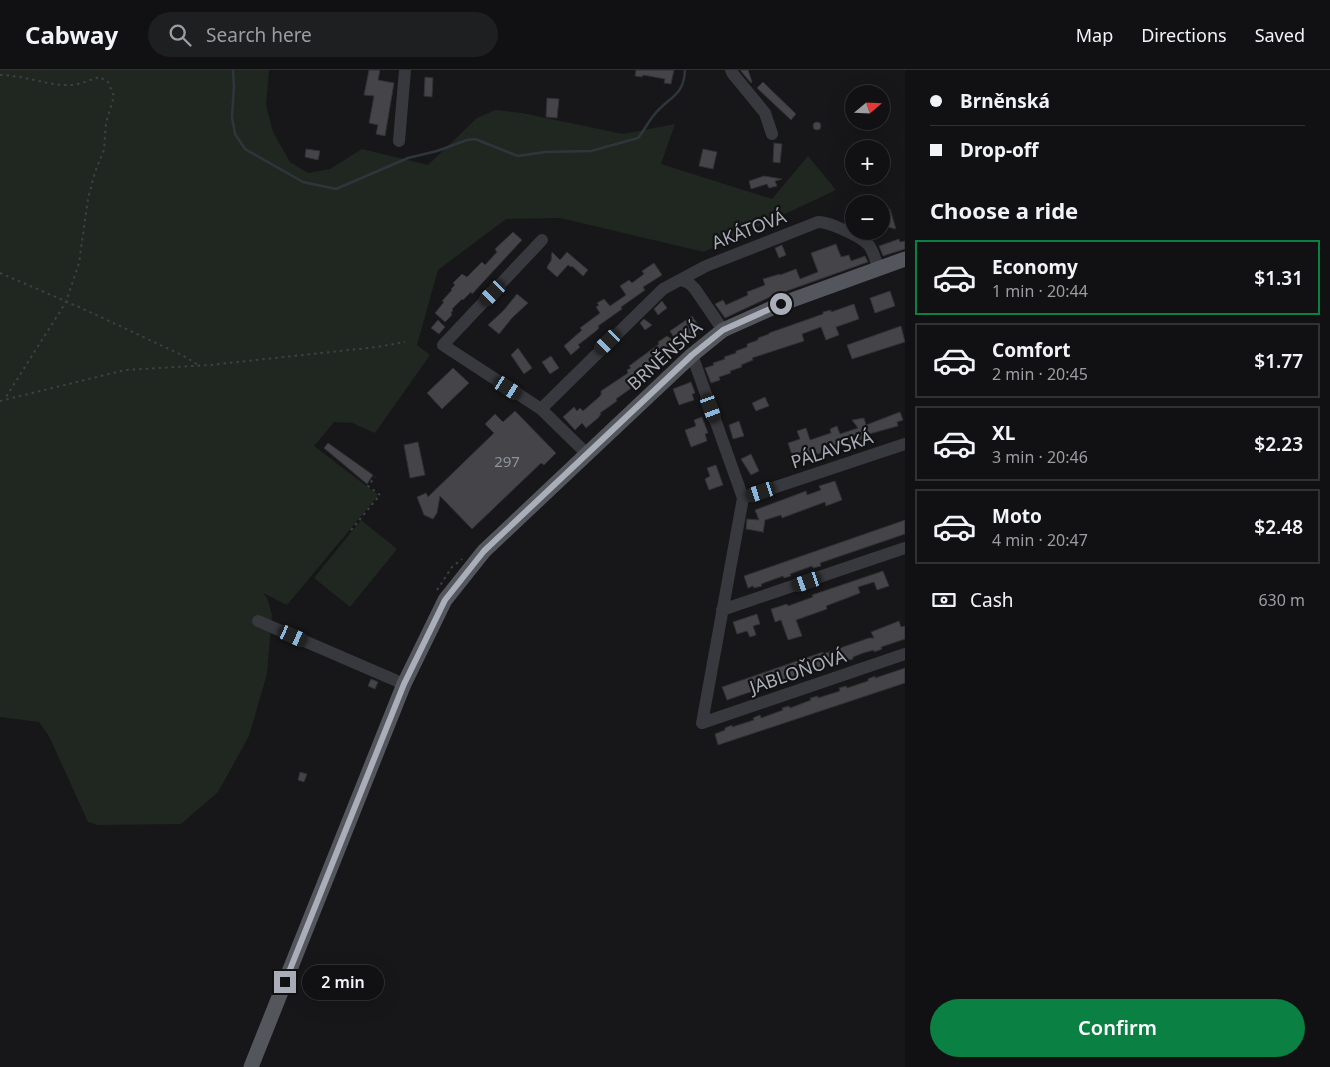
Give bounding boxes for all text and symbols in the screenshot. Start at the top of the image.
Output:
search box [148,12,498,57]
text: Cabway [25,18,118,51]
icon: search [166,21,194,49]
text: Search here [206,22,312,48]
text: Map [1076,23,1113,47]
text: Directions [1141,23,1227,47]
text: Saved [1255,23,1305,47]
north arrow [845,85,890,130]
map controls [845,85,890,240]
text: Brněnská [960,88,1050,114]
text: Drop-off [960,137,1039,163]
button: + [845,140,890,185]
button: − [845,195,890,240]
text: Choose a ride [930,195,1078,225]
street label: AKÁTOVÁ [708,204,790,254]
text: Economy [992,254,1078,280]
icon: car [932,255,977,300]
text: $1.31 [1254,265,1303,291]
car [477,277,508,309]
text: 1 min · 20:44 [992,280,1088,302]
route start [770,293,792,315]
street label: BRNĚNSKÁ [622,315,707,395]
car [591,326,624,358]
text: Comfort [992,337,1071,363]
icon: car [932,338,977,383]
text: $1.77 [1254,348,1303,374]
text: 2 min · 20:45 [992,363,1088,385]
car [491,374,524,402]
car [698,391,723,425]
text: XL [992,420,1015,446]
icon: car [932,421,977,466]
street label: PÁLAVSKÁ [788,424,876,474]
text: $2.23 [1254,431,1303,457]
text: 3 min · 20:46 [992,446,1088,468]
house number: 297 [494,451,520,471]
car [744,480,777,504]
text: Moto [992,503,1042,529]
icon: car [932,504,977,549]
text: $2.48 [1254,514,1303,540]
text: 4 min · 20:47 [992,529,1088,551]
car [790,570,823,594]
icon: cash [930,586,958,614]
text: Cash [970,587,1014,613]
text: 630 m [1258,589,1305,611]
car [276,623,309,649]
street label: JABLOŇOVÁ [744,643,850,699]
callout: 2 min [302,964,385,1000]
route end [274,971,296,993]
text: 2 min [321,971,365,993]
button: Confirm [930,999,1305,1057]

